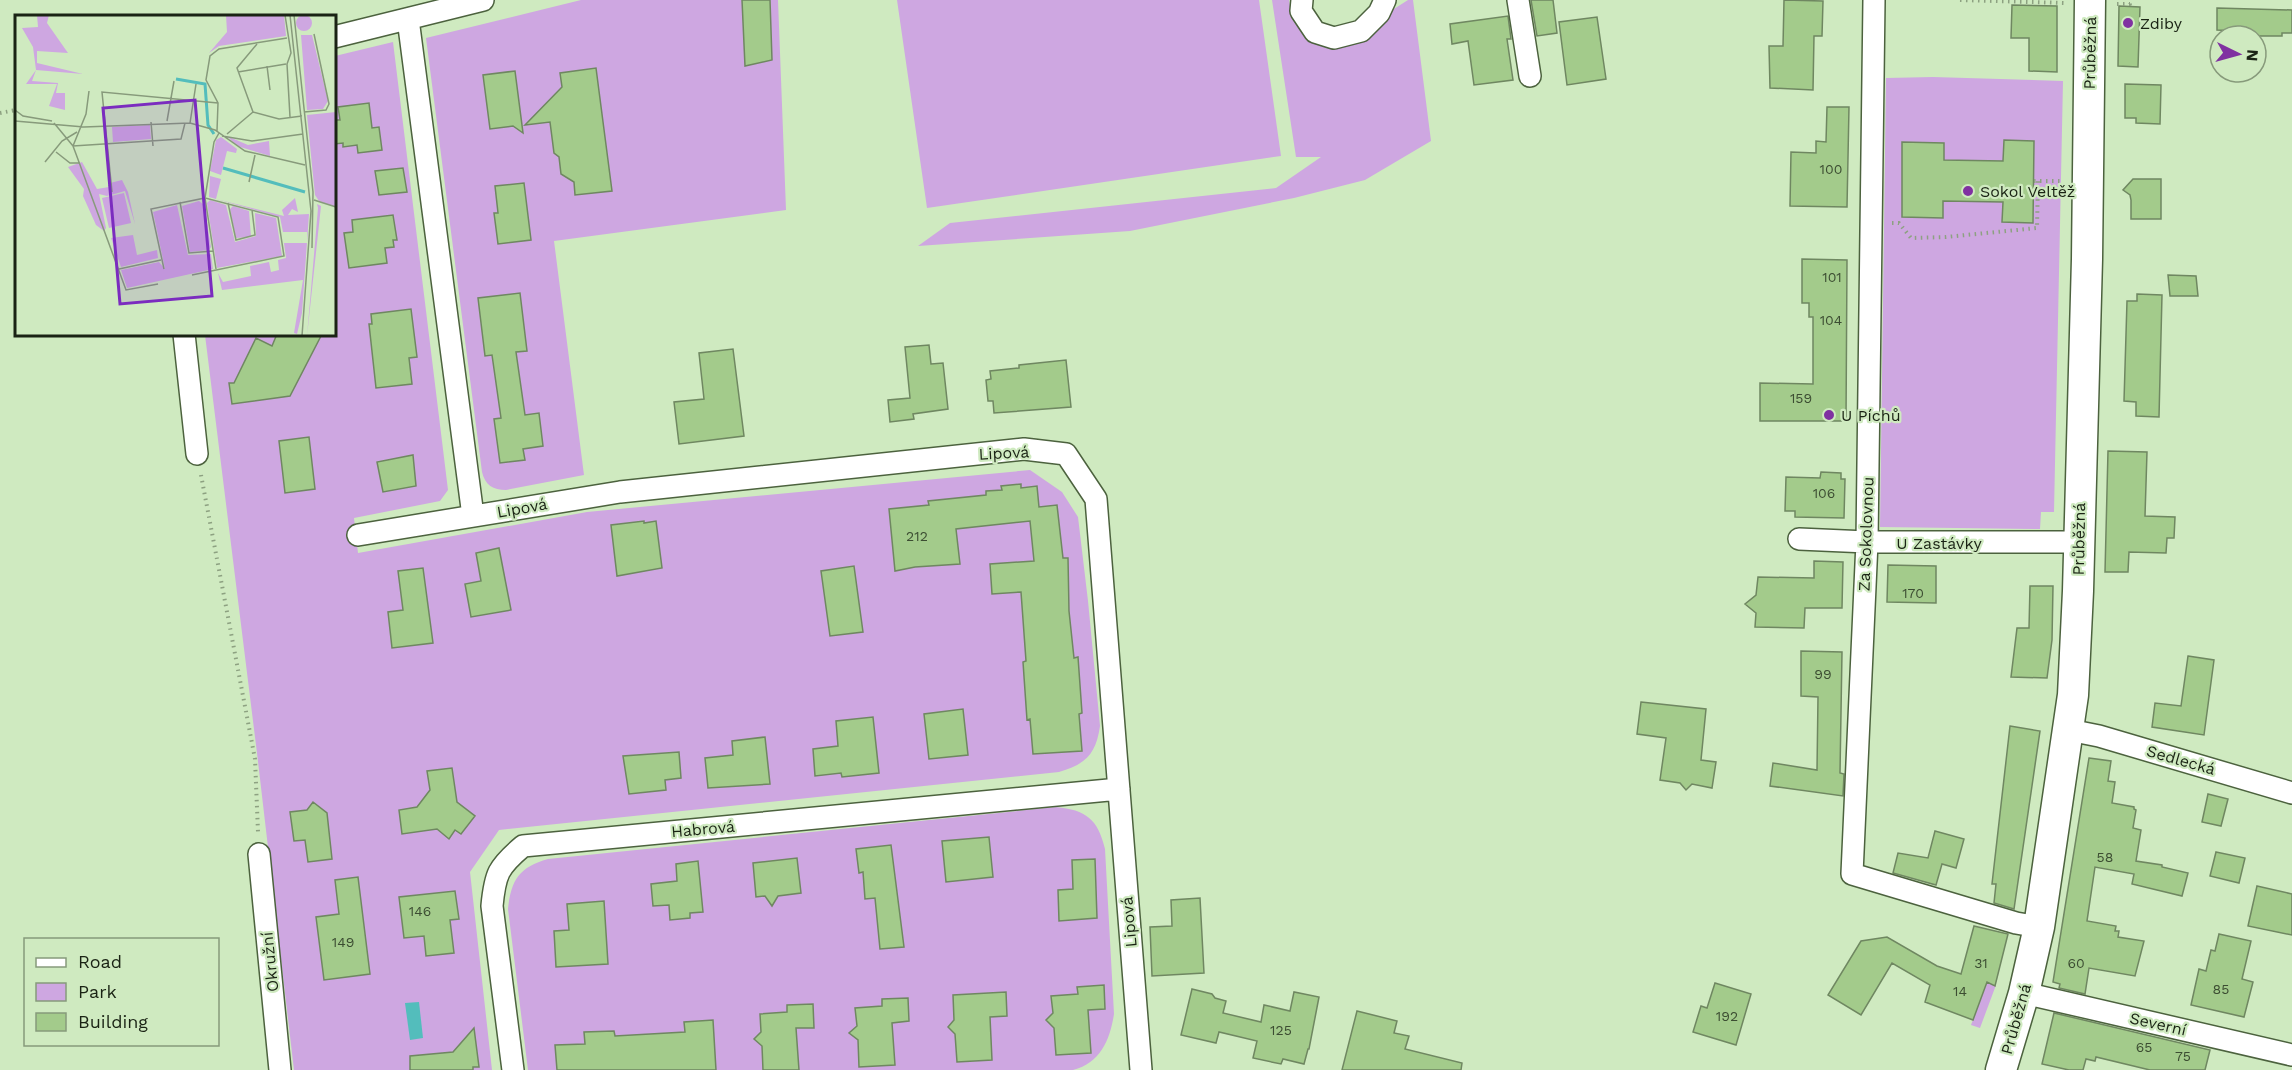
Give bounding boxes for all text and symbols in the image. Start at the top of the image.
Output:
place label: Zdiby [2140,14,2183,33]
inset map [15,15,336,336]
street label: Průběžná [2080,16,2100,90]
marker: Zdiby [2121,16,2135,30]
north arrow [2208,24,2268,84]
text: N [2242,49,2262,62]
house number: 100 [1820,161,1842,177]
place label: Sokol Veltěž [1980,182,2075,201]
marker: Sokol Veltěž [1961,184,1975,198]
house number: 101 [1822,269,1842,285]
house number: 104 [1820,312,1842,328]
house number: 159 [1790,390,1812,406]
place label: U Píchů [1841,406,1901,425]
marker: U Píchů [1822,408,1836,422]
street label: Lipová [978,442,1030,464]
street label: Za Sokolovnou [1855,476,1877,592]
house number: 106 [1813,485,1835,501]
street label: Lipová [495,494,549,522]
street label: Průběžná [2069,502,2089,576]
house number: 212 [906,528,928,544]
street label: U Zastávky [1896,534,1982,553]
house number: 170 [1902,585,1924,601]
house number: 99 [1814,666,1832,682]
street label: Sedlecká [2144,741,2218,779]
street label: Habrová [670,817,736,841]
house number: 58 [2097,849,2113,865]
street label: Lipová [1117,896,1141,948]
house number: 146 [409,903,431,919]
street label: Okružní [257,931,283,993]
house number: 149 [332,934,354,950]
legend [24,938,219,1046]
text: Road [78,951,122,972]
house number: 31 [1974,955,1988,971]
house number: 60 [2067,955,2085,971]
text: Park [78,981,117,1002]
street label: Průběžná [1997,981,2035,1057]
house number: 85 [2213,981,2229,997]
house number: 14 [1953,983,1967,999]
house number: 192 [1716,1008,1738,1024]
street label: Severní [2128,1008,2188,1040]
text: Building [78,1011,148,1032]
house number: 125 [1270,1022,1292,1038]
house number: 65 [2136,1039,2152,1055]
house number: 75 [2175,1048,2191,1064]

